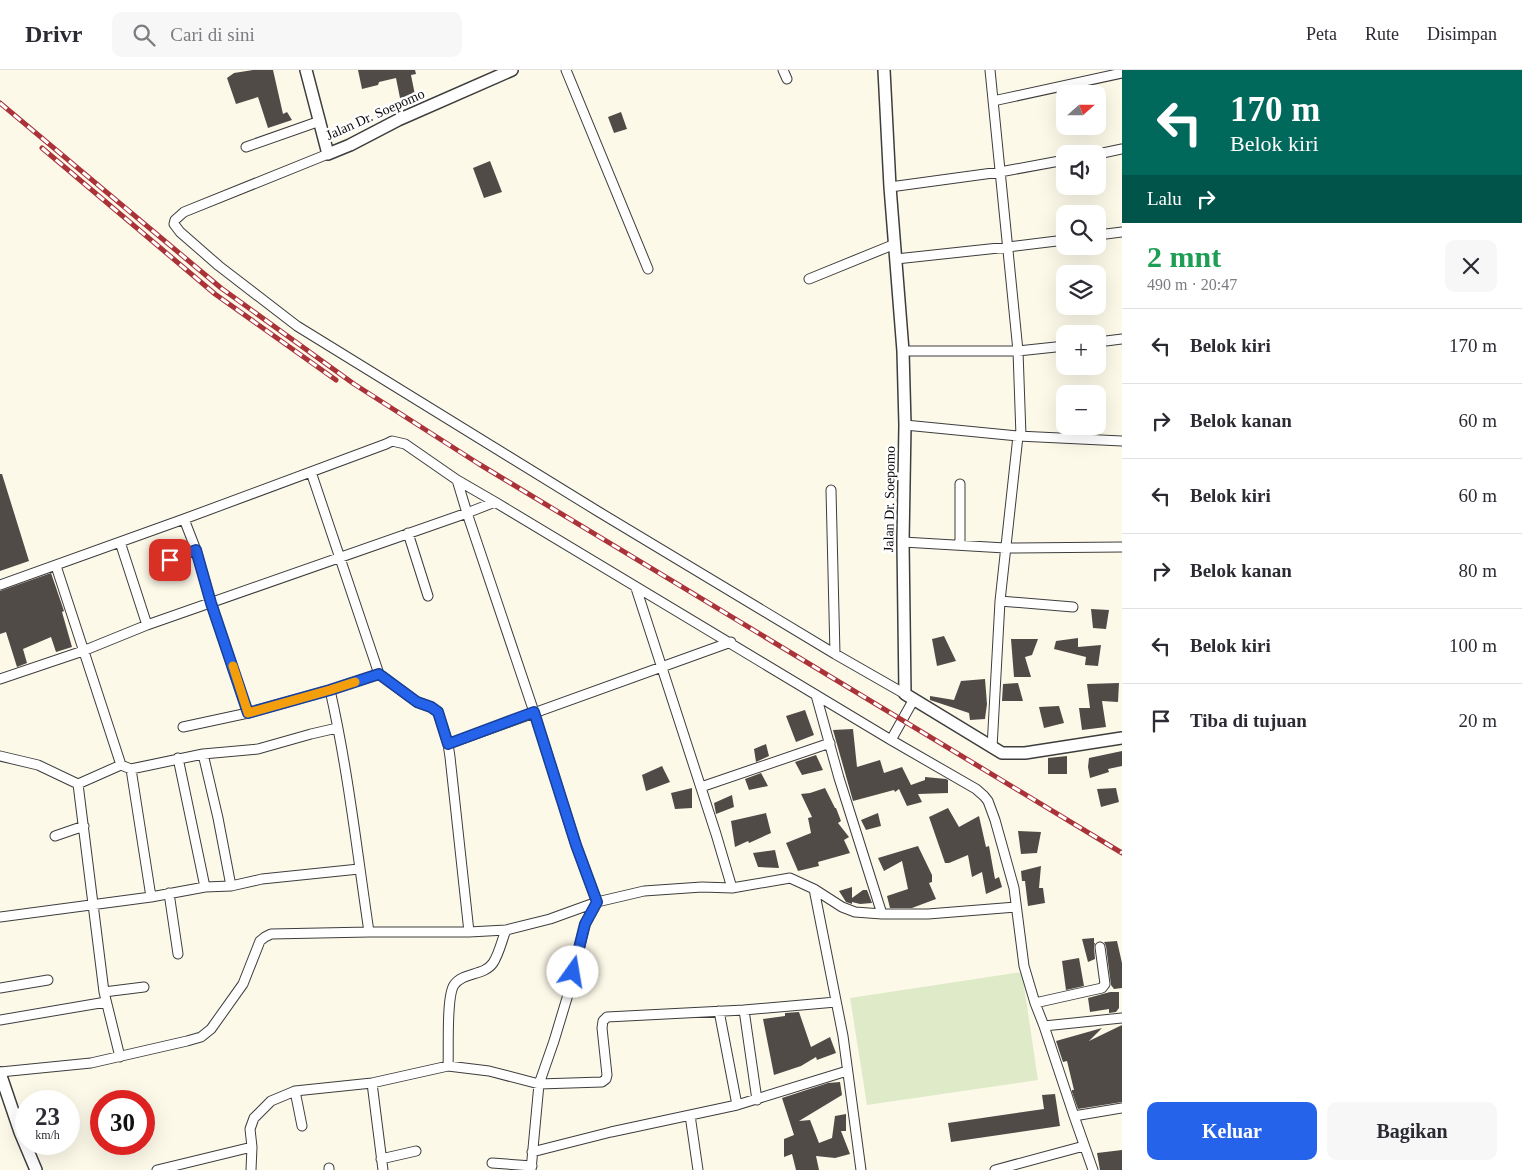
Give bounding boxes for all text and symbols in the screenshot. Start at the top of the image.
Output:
search box [112,12,462,57]
text: Drivr [25,21,82,47]
icon: search [130,21,158,49]
text: Cari di sini [170,24,255,45]
text: Peta [1306,24,1337,44]
text: Rute [1365,24,1399,44]
text: Disimpan [1427,24,1497,44]
north arrow [1056,85,1106,135]
map controls [1056,85,1106,435]
street label: Jalan Dr. Soepomo [324,86,427,143]
icon: left [1147,90,1212,155]
text: 170 m [1230,90,1320,129]
text: Belok kiri [1230,131,1319,156]
button: sound [1056,145,1106,195]
icon: right [1192,185,1220,213]
text: Lalu [1147,188,1182,209]
button: search [1056,205,1106,255]
text: 2 mnt [1147,240,1221,273]
button: close [1445,240,1497,292]
button: layers [1056,265,1106,315]
text: 490 m · 20:47 [1147,276,1237,293]
button: + [1056,325,1106,375]
icon: left [1147,332,1175,360]
text: Belok kiri [1190,335,1271,356]
text: 170 m [1449,335,1497,356]
button: − [1056,385,1106,435]
icon: right [1147,407,1175,435]
text: Belok kanan [1190,410,1292,431]
text: 60 m [1458,410,1497,431]
street label: Jalan Dr. Soepomo [881,446,898,552]
icon: left [1147,482,1175,510]
text: Belok kiri [1190,485,1271,506]
text: 60 m [1458,485,1497,506]
pin [149,539,191,581]
icon: arrive [156,546,184,574]
icon: right [1147,557,1175,585]
text: Belok kanan [1190,560,1292,581]
text: 80 m [1458,560,1497,581]
icon: left [1147,632,1175,660]
text: Belok kiri [1190,635,1271,656]
text: 100 m [1449,635,1497,656]
icon: arrive [1147,707,1175,735]
text: Tiba di tujuan [1190,710,1307,731]
text: 20 m [1458,710,1497,731]
position arrow [546,945,598,997]
speed limit sign: 30 [90,1090,155,1155]
button: Keluar [1147,1102,1317,1160]
button: Bagikan [1327,1102,1497,1160]
text: 23 [35,1103,60,1130]
text: km/h [35,1128,60,1142]

